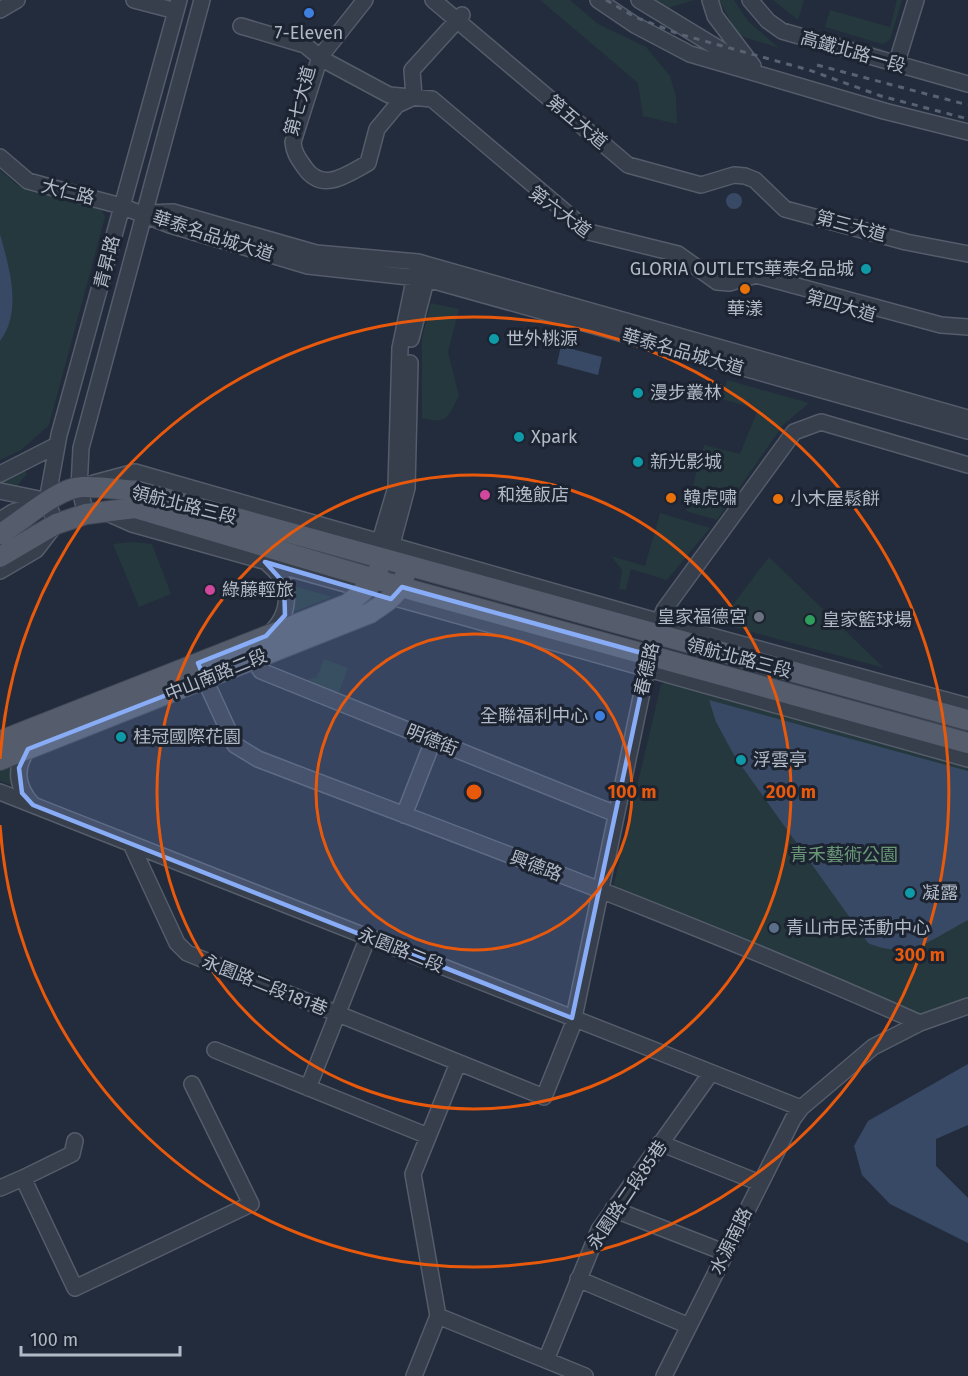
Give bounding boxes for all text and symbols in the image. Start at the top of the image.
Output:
marker: 7-Eleven [302,6,316,20]
place label: 7-Eleven [275,22,343,44]
street label: 高鐵北路一段 [798,27,908,77]
street label: 第七大道 [280,63,320,139]
street label: 第五大道 [542,90,612,154]
street label: 大仁路 [39,175,97,209]
street label: 第六大道 [525,182,595,242]
street label: 華泰名品城大道 [150,206,276,266]
street label: 第三大道 [813,206,889,246]
street label: 青昇路 [90,233,124,291]
place label: GLORIA OUTLETS華泰名品城 [630,258,854,280]
marker: GLORIA OUTLETS華泰名品城 [859,262,873,276]
marker: 華漾 [738,282,752,296]
street label: 第四大道 [803,286,879,326]
place label: 華漾 [727,298,763,320]
street label: 華泰名品城大道 [619,324,747,380]
place label: 世外桃源 [506,328,578,350]
marker: 世外桃源 [487,332,501,346]
place label: 漫步叢林 [650,382,722,404]
marker: 漫步叢林 [631,386,645,400]
place label: Xpark [531,426,578,448]
marker: Xpark [512,430,526,444]
place label: 新光影城 [650,451,722,473]
marker: 新光影城 [631,455,645,469]
street label: 領航北路三段 [129,481,239,529]
place label: 和逸飯店 [497,484,569,506]
place label: 韓虎嘯 [683,487,737,509]
marker: 和逸飯店 [478,488,492,502]
place label: 小木屋鬆餅 [790,488,880,510]
marker: 韓虎嘯 [664,491,678,505]
marker: 小木屋鬆餅 [771,492,785,506]
place label: 綠藤輕旅 [222,579,294,601]
marker: 綠藤輕旅 [203,583,217,597]
place label: 皇家福德宮 [657,606,747,628]
place label: 皇家籃球場 [822,609,912,631]
marker: 皇家福德宮 [752,610,766,624]
marker: 皇家籃球場 [803,613,817,627]
street label: 領航北路三段 [684,633,794,683]
street label: 春德路 [630,640,664,698]
street label: 中山南路二段 [162,645,270,705]
place label: 全聯福利中心 [480,705,588,727]
marker: 全聯福利中心 [593,709,607,723]
street label: 明德街 [403,720,461,760]
place label: 桂冠國際花園 [133,726,241,748]
marker: 桂冠國際花園 [114,730,128,744]
place label: 浮雲亭 [753,749,807,771]
marker: 浮雲亭 [734,753,748,767]
text: 100 m [608,781,656,803]
text: 200 m [766,781,816,803]
centre of rings [464,782,484,802]
park label: 青禾藝術公園 [790,844,898,866]
street label: 興德路 [507,846,565,886]
place label: 凝露 [922,882,958,904]
marker: 凝露 [903,886,917,900]
place label: 青山市民活動中心 [786,917,930,939]
marker: 青山市民活動中心 [767,921,781,935]
street label: 永園路二段 [355,923,447,977]
text: 300 m [894,944,945,966]
street label: 永園路二段181巷 [199,950,331,1020]
street label: 永園路二段85巷 [582,1136,672,1254]
street label: 水源南路 [705,1204,757,1278]
scale bar [21,1319,180,1357]
text: 100 m [30,1329,78,1351]

